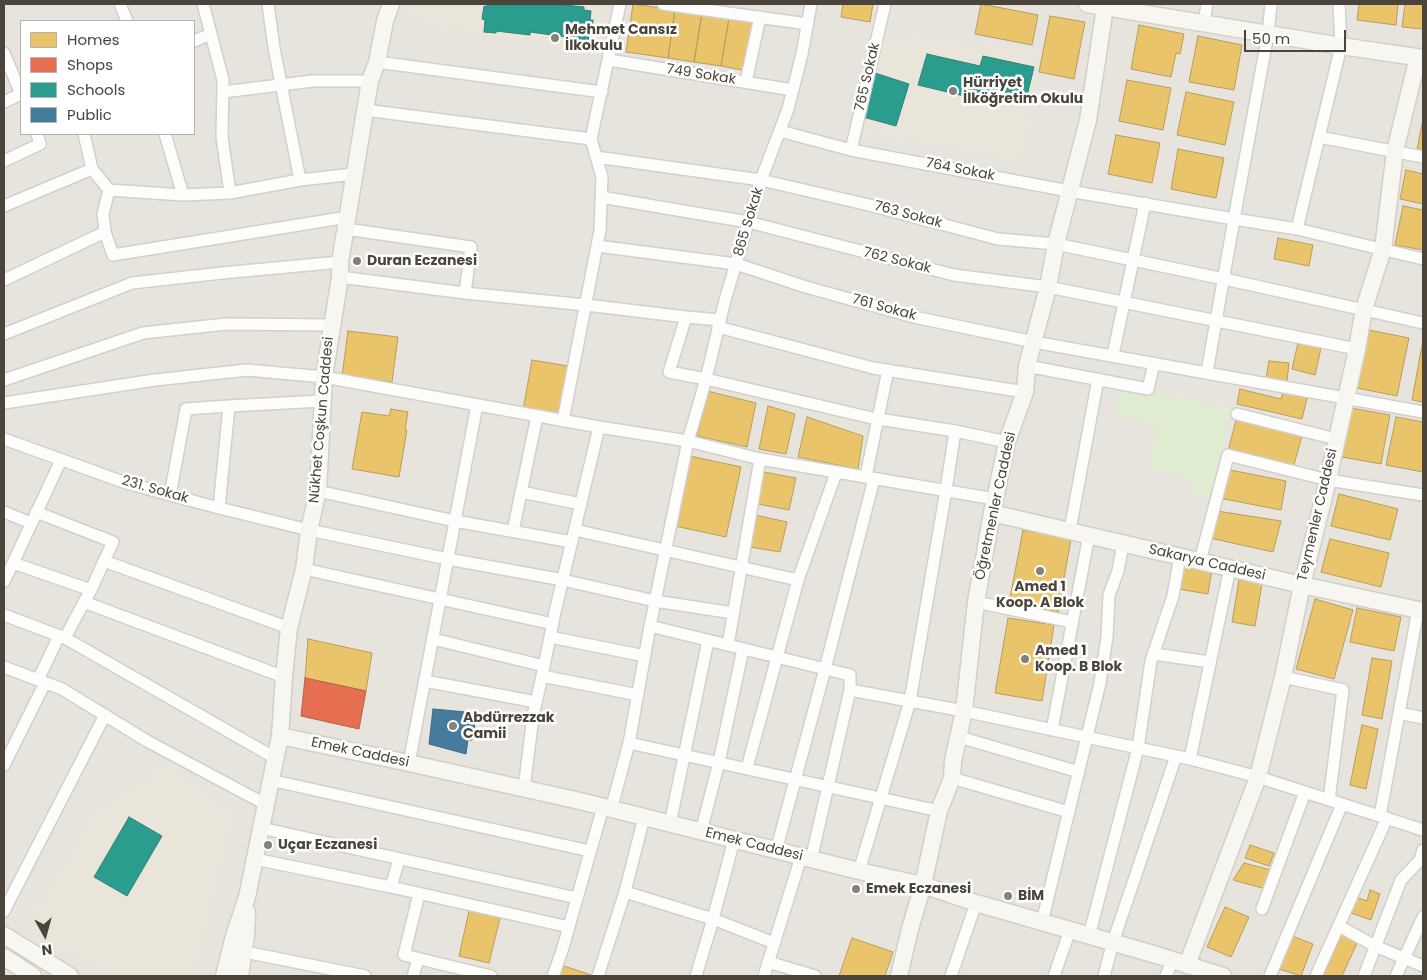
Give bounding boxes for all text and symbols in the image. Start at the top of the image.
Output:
legend [20,20,195,135]
scale bar [1247,20,1350,52]
place label: Mehmet Cansız İlkokulu [565,22,677,54]
text: 50 m [1252,28,1290,49]
text: Homes [67,29,120,50]
marker: Mehmet Cansız İlkokulu [549,32,561,44]
street label: 765 Sokak [852,41,884,113]
text: Shops [67,54,113,75]
street label: 749 Sokak [665,61,737,89]
place label: Hürriyet İlköğretim Okulu [963,75,1083,108]
text: Schools [67,79,125,100]
marker: Hürriyet İlköğretim Okulu [947,85,959,97]
text: Public [67,104,112,125]
street label: 764 Sokak [924,155,996,185]
street label: 865 Sokak [731,185,767,259]
street label: 763 Sokak [872,198,944,232]
street label: 762 Sokak [861,244,933,278]
place label: Duran Eczanesi [367,253,477,269]
marker: Duran Eczanesi [351,255,363,267]
street label: 761 Sokak [850,291,918,325]
street label: Nükhet Coşkun Caddesi [306,336,338,504]
street label: Öğretmenler Caddesi [972,430,1020,582]
street label: Teymenler Caddesi [1295,447,1341,583]
street label: 231. Sokak [120,472,190,508]
street label: Sakarya Caddesi [1147,541,1267,585]
marker: Amed 1 Koop. A Blok [1034,565,1046,577]
place label: Amed 1 Koop. A Blok [996,579,1084,612]
place label: Amed 1 Koop. B Blok [1035,643,1122,676]
marker: Amed 1 Koop. B Blok [1019,653,1031,665]
place label: Abdürrezzak Camii [463,710,554,742]
marker: Abdürrezzak Camii [447,720,459,732]
street label: Emek Caddesi [309,734,411,772]
street label: Emek Caddesi [704,825,804,865]
place label: Uçar Eczanesi [278,837,377,853]
marker: Uçar Eczanesi [262,839,274,851]
place label: Emek Eczanesi [866,881,971,897]
marker: Emek Eczanesi [850,883,862,895]
place label: BİM [1018,888,1044,904]
marker: BİM [1002,890,1014,902]
north arrow [20,910,70,960]
text: N [40,939,53,960]

